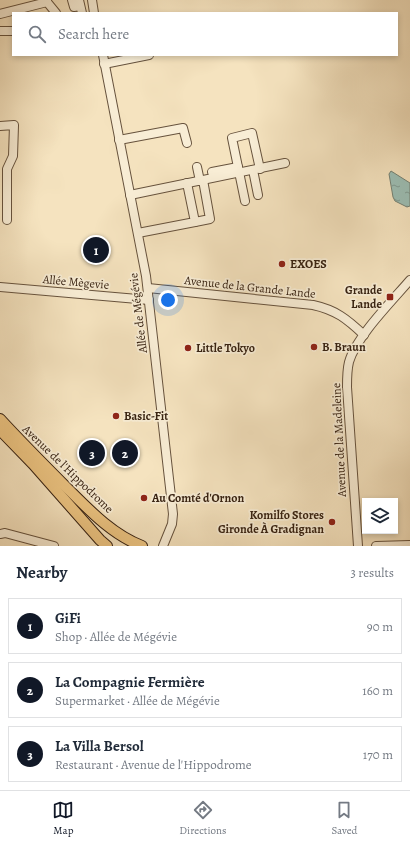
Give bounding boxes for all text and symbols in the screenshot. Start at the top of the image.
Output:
search box [12,12,398,56]
icon: search [26,23,48,45]
text: Search here [58,24,129,44]
pin: 1 [83,235,109,265]
place label: EXOES [290,256,327,272]
marker: EXOES [277,259,287,269]
street label: Allée Mègevie [41,271,110,293]
street label: Allée de Mégévie [125,272,151,355]
street label: Avenue de la Grande Lande [183,272,316,302]
place label: Grande Lande [345,282,382,312]
your location [158,290,178,310]
marker: Grande Lande [385,292,395,302]
place label: B. Braun [322,339,366,355]
place label: Little Tokyo [196,340,255,356]
marker: B. Braun [309,342,319,352]
marker: Little Tokyo [183,343,193,353]
street label: Avenue de la Madeleine [328,383,350,498]
place label: Basic-Fit [124,408,168,424]
marker: Basic-Fit [111,411,121,421]
street label: Avenue de l'Hippodrome [18,421,117,517]
pin: 3 [79,438,105,468]
pin: 2 [112,438,138,468]
place label: Au Comté d'Ornon [151,490,244,506]
marker: Au Comté d'Ornon [139,493,149,503]
map controls [362,498,398,534]
button: layers [362,498,398,534]
place label: Komilfo Stores Gironde À Gradignan [218,507,324,537]
marker: Komilfo Stores Gironde À Gradignan [327,517,337,527]
text: Nearby [16,561,67,584]
text: 3 results [350,564,394,581]
text: GiFi [55,608,81,628]
text: 1 [28,618,32,635]
text: 90 m [367,618,393,635]
text: Shop · Allée de Mégévie [55,628,177,645]
text: La Compagnie Fermière [55,672,205,692]
text: 2 [27,682,33,699]
text: 160 m [362,682,393,699]
text: Supermarket · Allée de Mégévie [55,692,220,709]
text: La Villa Bersol [55,736,144,756]
text: 3 [27,746,33,763]
text: 170 m [363,746,393,763]
text: Restaurant · Avenue de l'Hippodrome [55,756,252,773]
tab: Map [52,799,74,838]
tab: Directions [179,799,227,838]
tab: Saved [331,799,358,838]

